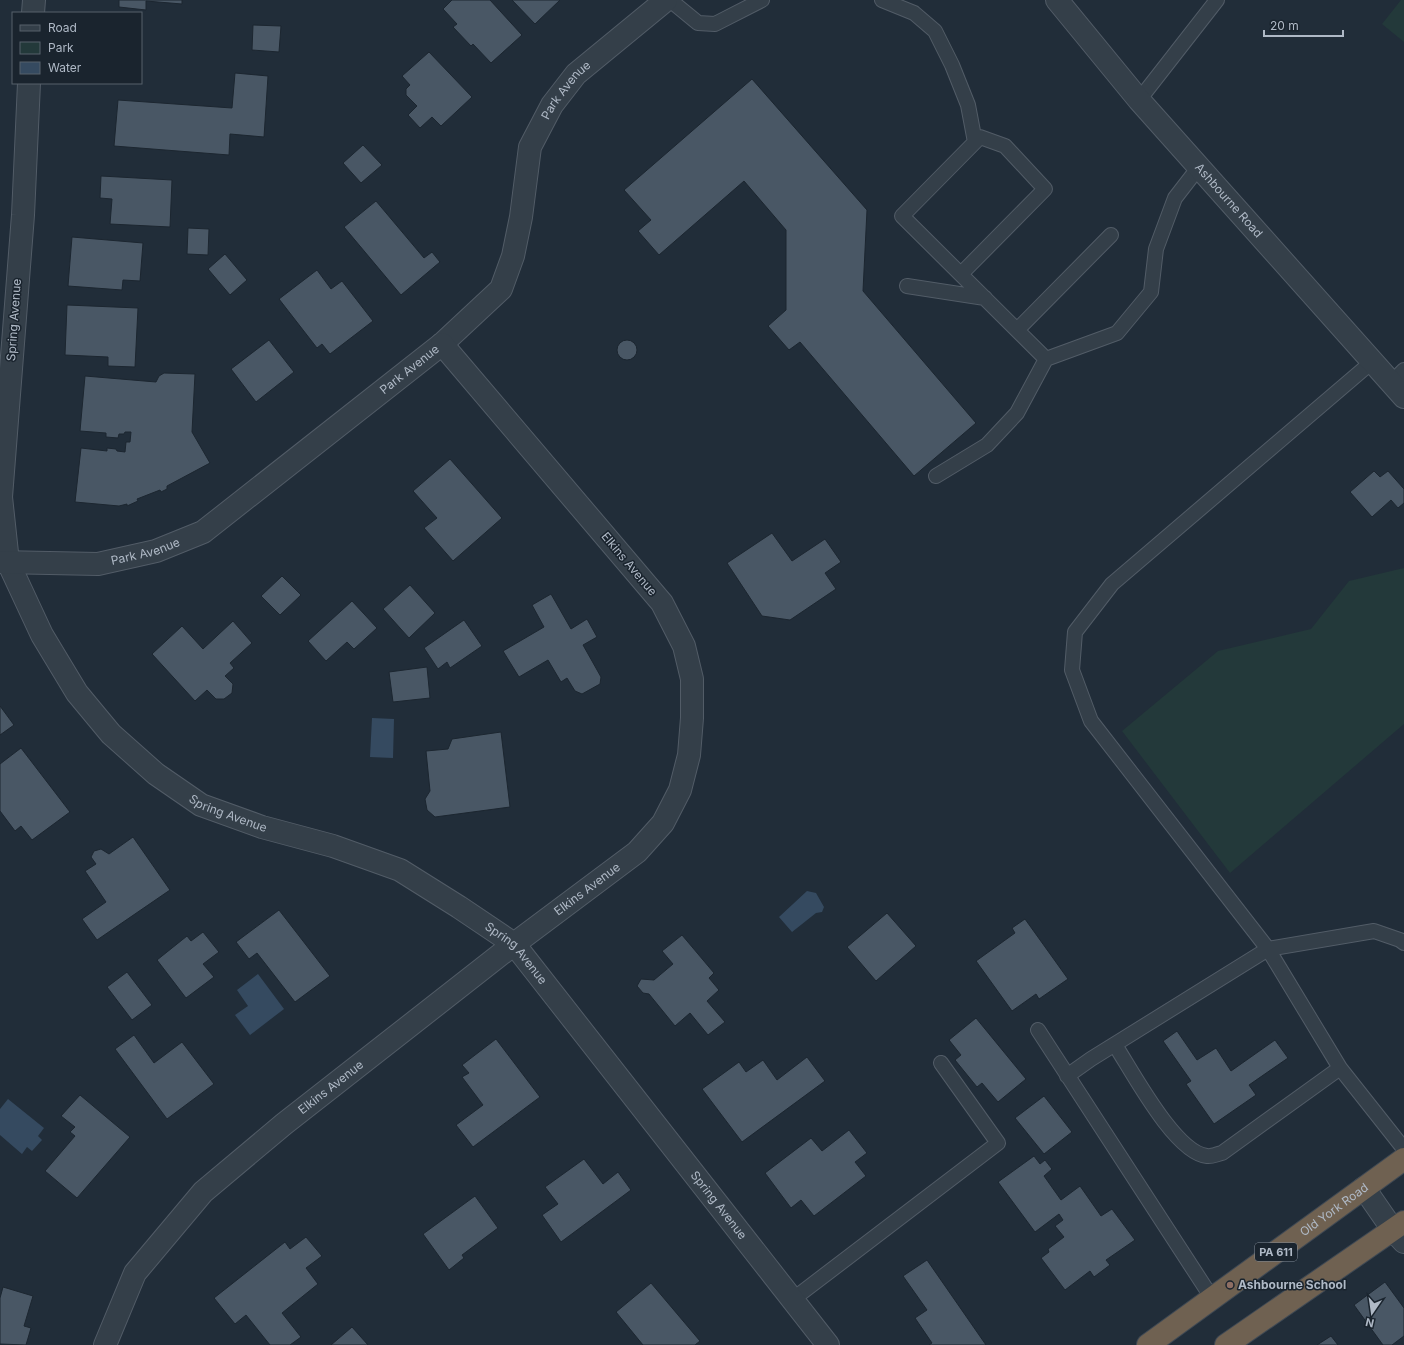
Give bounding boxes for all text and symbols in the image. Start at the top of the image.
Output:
legend [12,12,142,84]
scale bar [1264,12,1343,38]
text: 20 m [1270,18,1299,33]
text: Road [48,20,77,35]
text: Park [48,40,74,55]
street label: Park Avenue [538,57,593,122]
text: Water [48,60,82,75]
street label: Ashbourne Road [1192,160,1266,240]
street label: Spring Avenue [3,278,24,362]
street label: Park Avenue [377,341,442,397]
street label: Elkins Avenue [598,529,660,599]
street label: Park Avenue [109,534,182,568]
street label: Spring Avenue [186,791,269,835]
street label: Elkins Avenue [551,859,623,918]
street label: Spring Avenue [482,919,551,987]
street label: Elkins Avenue [295,1057,366,1117]
street label: Spring Avenue [688,1168,750,1242]
street label: Old York Road [1297,1180,1371,1239]
road number: PA 611 [1255,1243,1297,1261]
place label: Ashbourne School [1238,1277,1346,1292]
marker: Ashbourne School [1225,1280,1235,1290]
north arrow [1352,1293,1392,1333]
text: N [1364,1315,1375,1331]

